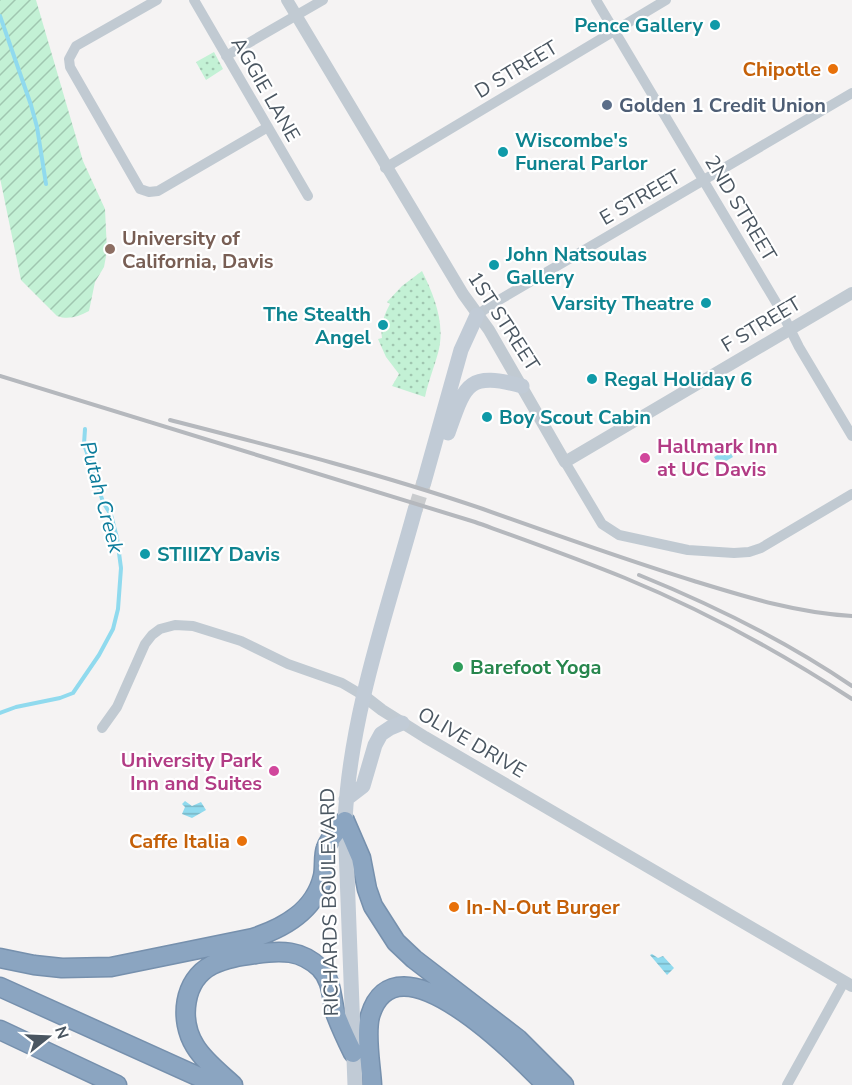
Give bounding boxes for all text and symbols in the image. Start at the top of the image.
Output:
place label: Pence Gallery [574,12,703,39]
marker: Pence Gallery [708,18,722,32]
street label: AGGIE LANE [225,32,306,147]
street label: D STREET [470,34,563,105]
place label: Chipotle [742,56,821,83]
marker: Chipotle [826,62,840,76]
place label: Golden 1 Credit Union [619,92,826,119]
marker: Golden 1 Credit Union [600,98,614,112]
place label: Wiscombe's Funeral Parlor [515,127,648,177]
marker: Wiscombe's Funeral Parlor [496,145,510,159]
street label: 2ND STREET [698,150,783,266]
street label: E STREET [595,163,686,231]
place label: University of California, Davis [122,225,274,275]
place label: John Natsoulas Gallery [505,241,647,291]
marker: University of California, Davis [103,242,117,256]
marker: John Natsoulas Gallery [487,258,501,272]
street label: 1ST STREET [461,266,546,376]
place label: Varsity Theatre [551,290,694,317]
street label: F STREET [716,290,806,359]
marker: Varsity Theatre [699,296,713,310]
place label: The Stealth Angel [263,301,372,351]
marker: The Stealth Angel [376,318,390,332]
place label: Regal Holiday 6 [604,366,752,393]
marker: Regal Holiday 6 [585,372,599,386]
place label: Boy Scout Cabin [499,404,651,431]
marker: Boy Scout Cabin [480,410,494,424]
place label: Hallmark Inn at UC Davis [657,433,778,483]
water label: Putah Creek [74,438,131,557]
marker: Hallmark Inn at UC Davis [638,451,652,465]
place label: STIIIZY Davis [157,541,280,568]
marker: STIIIZY Davis [138,547,152,561]
place label: Barefoot Yoga [470,654,601,681]
marker: Barefoot Yoga [451,660,465,674]
street label: OLIVE DRIVE [413,701,531,784]
place label: University Park Inn and Suites [121,747,263,797]
marker: University Park Inn and Suites [267,764,281,778]
street label: RICHARDS BOULEVARD [314,787,345,1017]
place label: Caffe Italia [129,828,230,855]
marker: Caffe Italia [235,834,249,848]
place label: In-N-Out Burger [466,894,620,921]
marker: In-N-Out Burger [447,900,461,914]
north arrow [18,1007,78,1067]
text: N [49,1024,74,1042]

